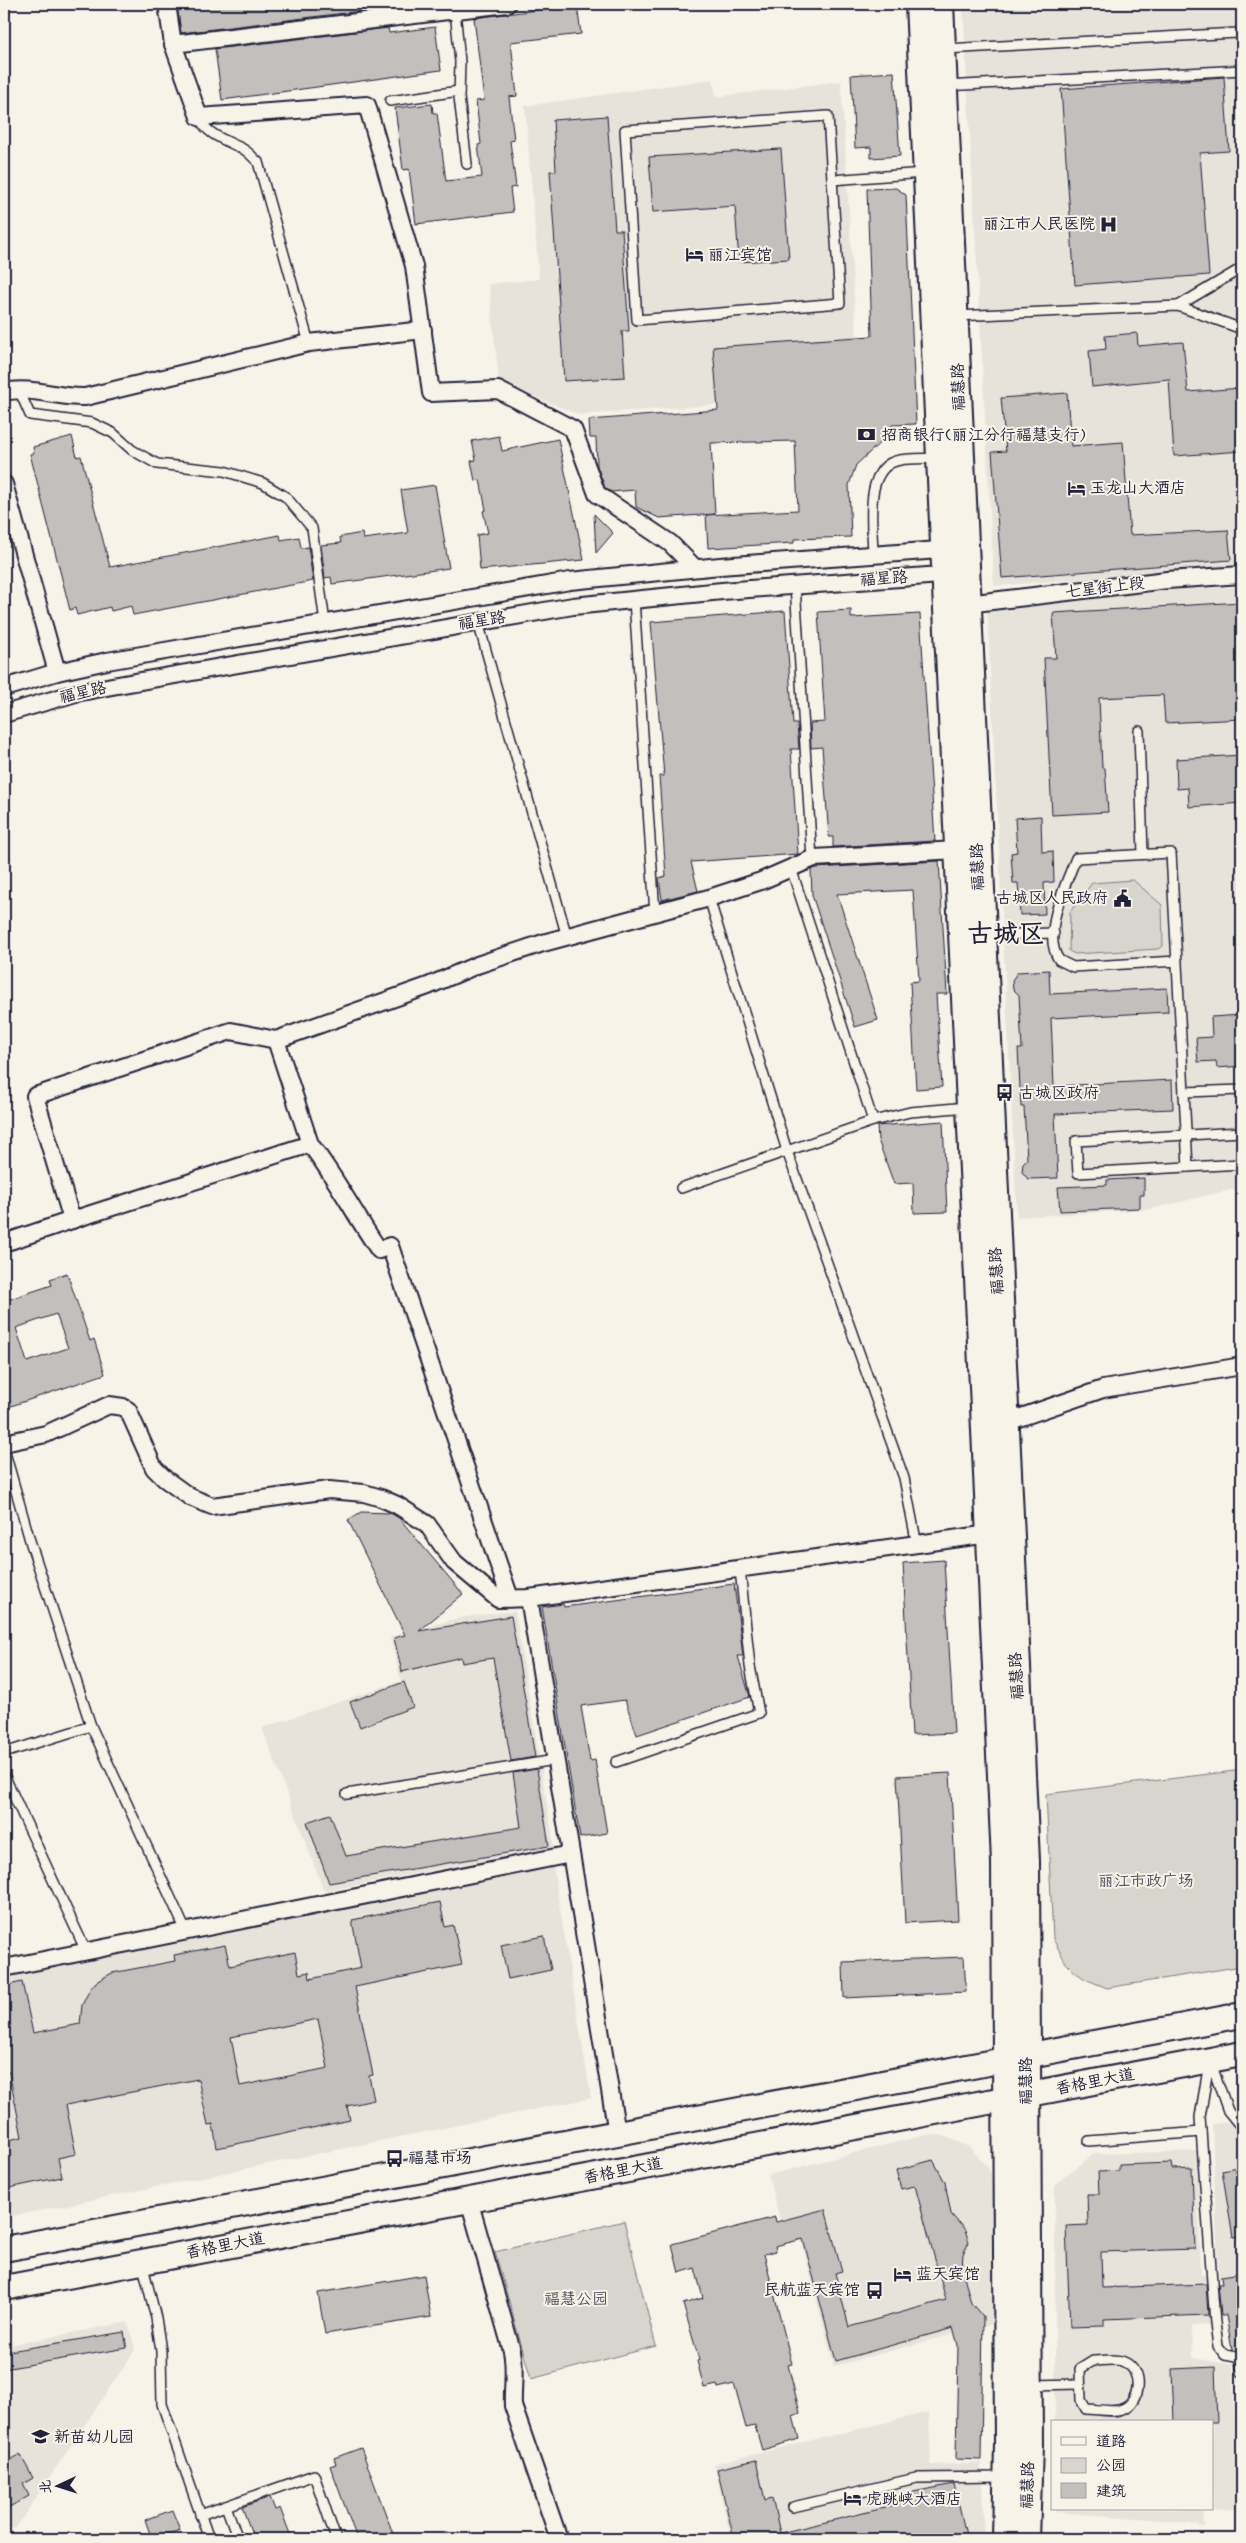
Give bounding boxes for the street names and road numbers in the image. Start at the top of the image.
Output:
street label: 福慧路 [948,363,970,411]
street label: 福星路 [859,567,909,591]
street label: 七星街上段 [1064,573,1146,603]
street label: 福星路 [457,607,507,635]
street label: 福星路 [57,677,109,709]
street label: 福慧路 [967,843,989,891]
street label: 福慧路 [985,1246,1009,1296]
street label: 福慧路 [1005,1651,1029,1701]
street label: 福慧路 [1016,2057,1037,2105]
street label: 香格里大道 [1054,2064,1136,2100]
street label: 香格里大道 [582,2153,664,2189]
street label: 香格里大道 [184,2228,266,2264]
street label: 福慧路 [1017,2461,1039,2509]

